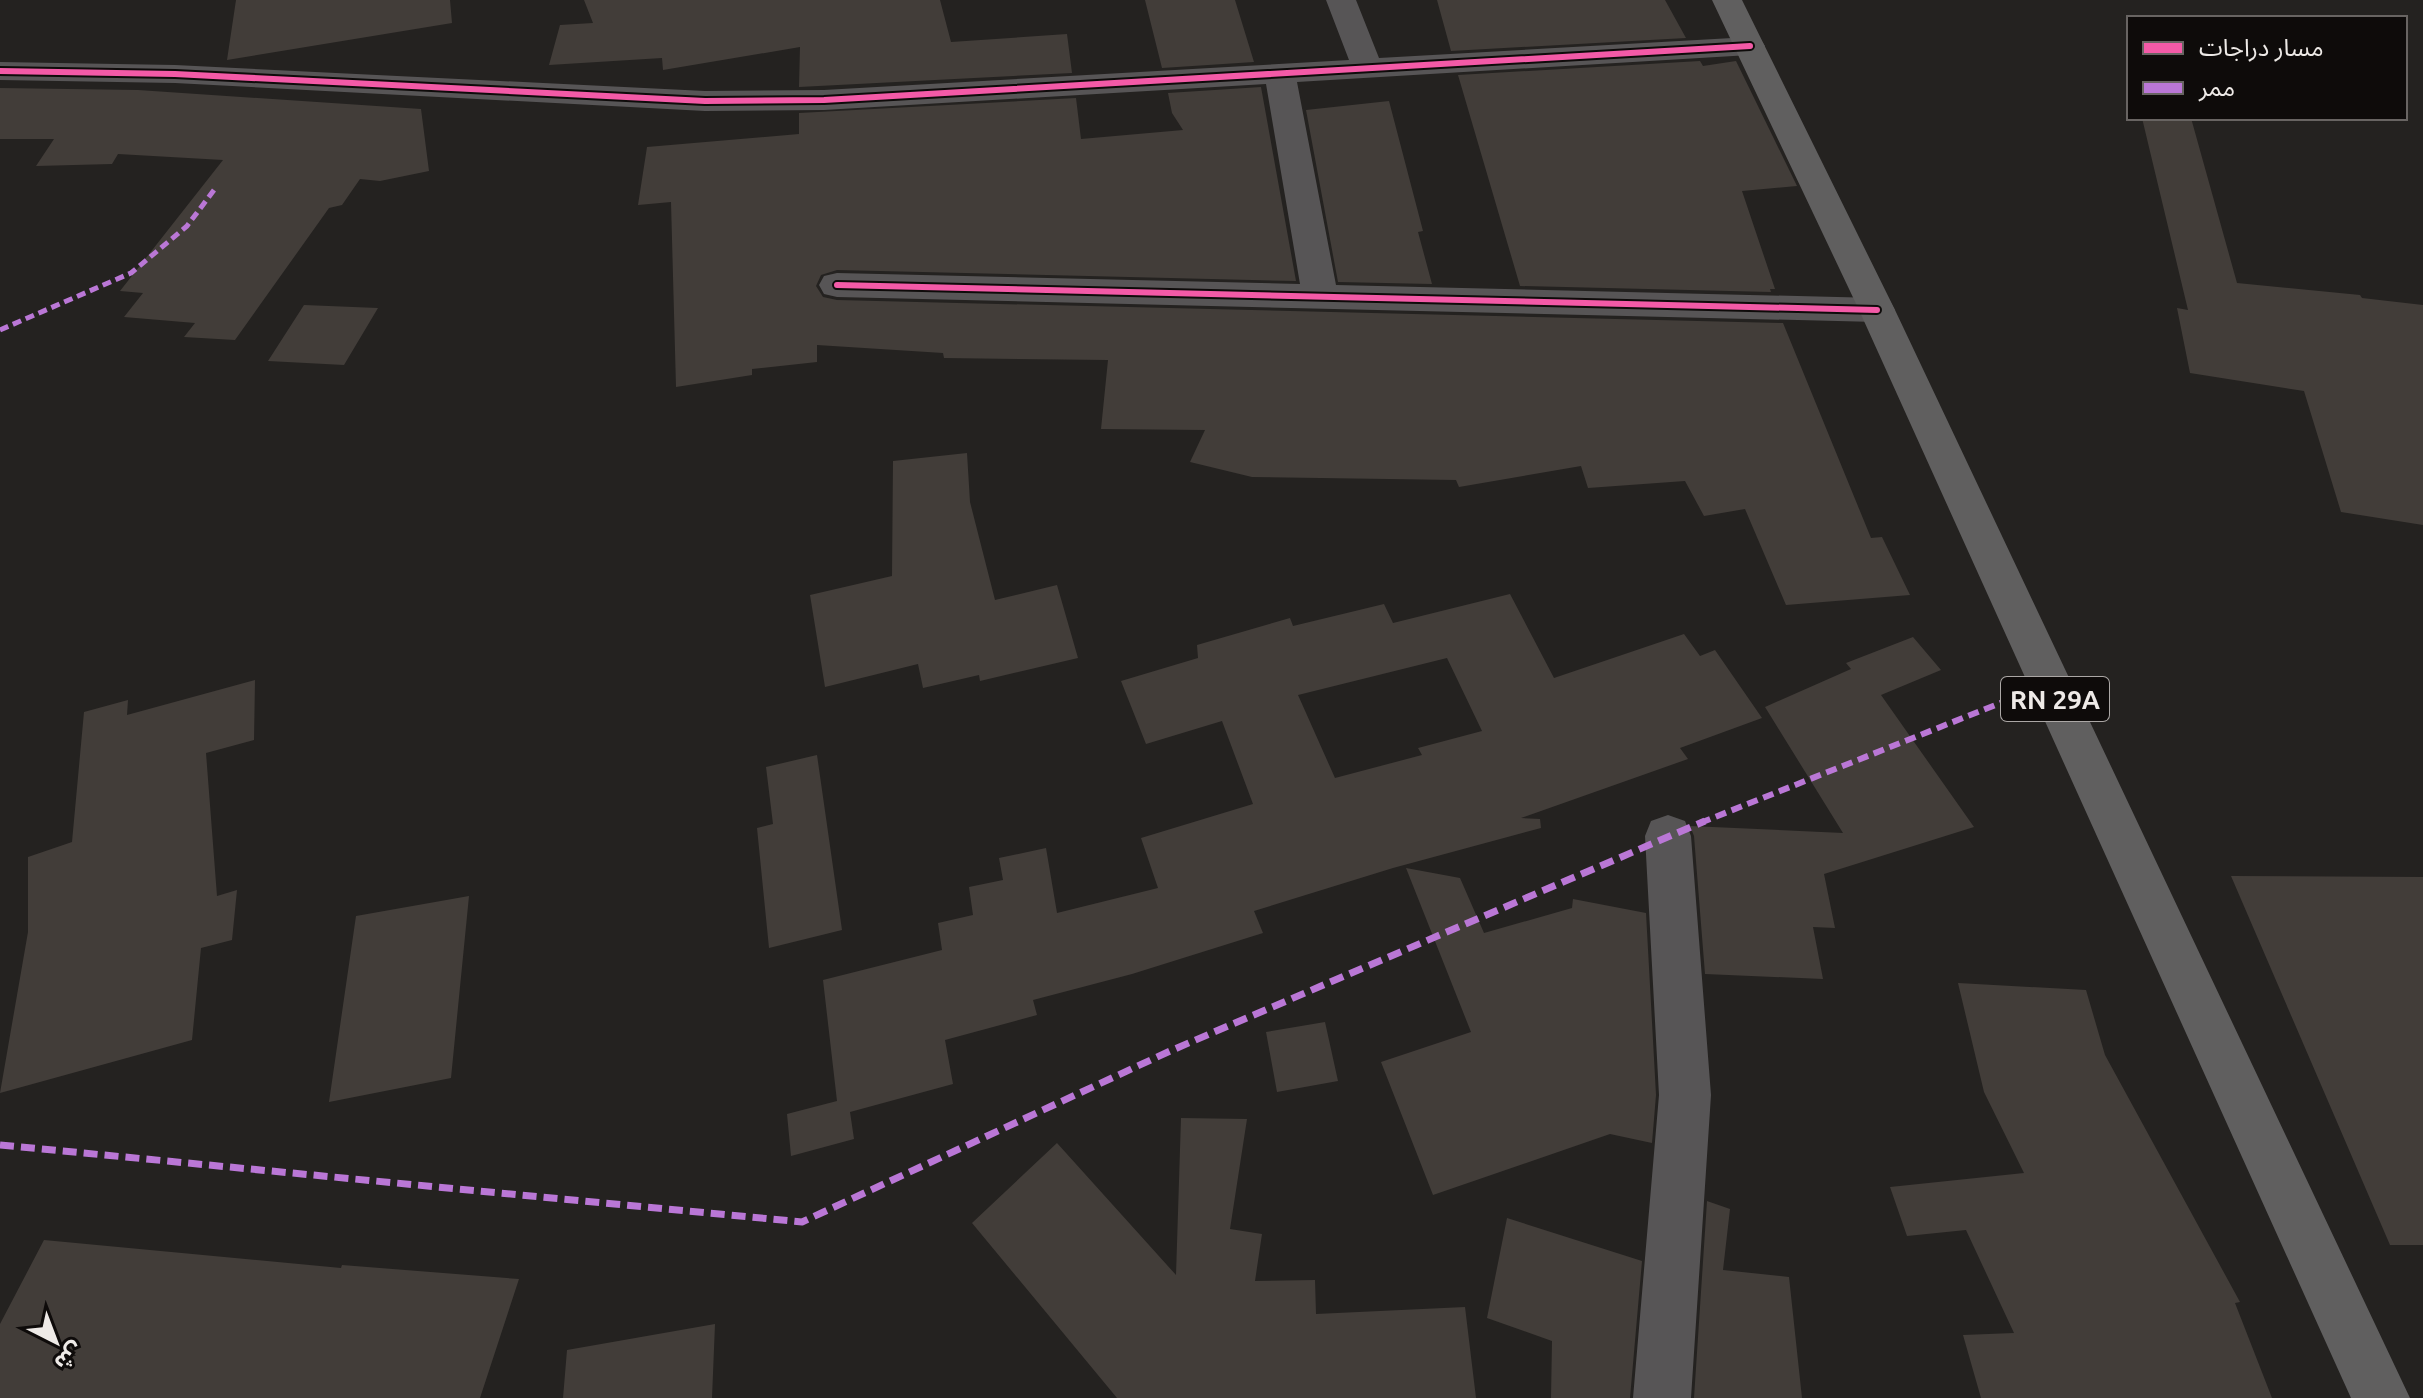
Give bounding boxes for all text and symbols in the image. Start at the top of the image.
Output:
legend [2127,16,2407,120]
text: مسار دراجات [2199,34,2324,62]
text: ممر [2198,74,2235,102]
road number: RN 29A [2001,677,2109,721]
north arrow [16,1302,96,1382]
text: ش [49,1337,89,1377]

